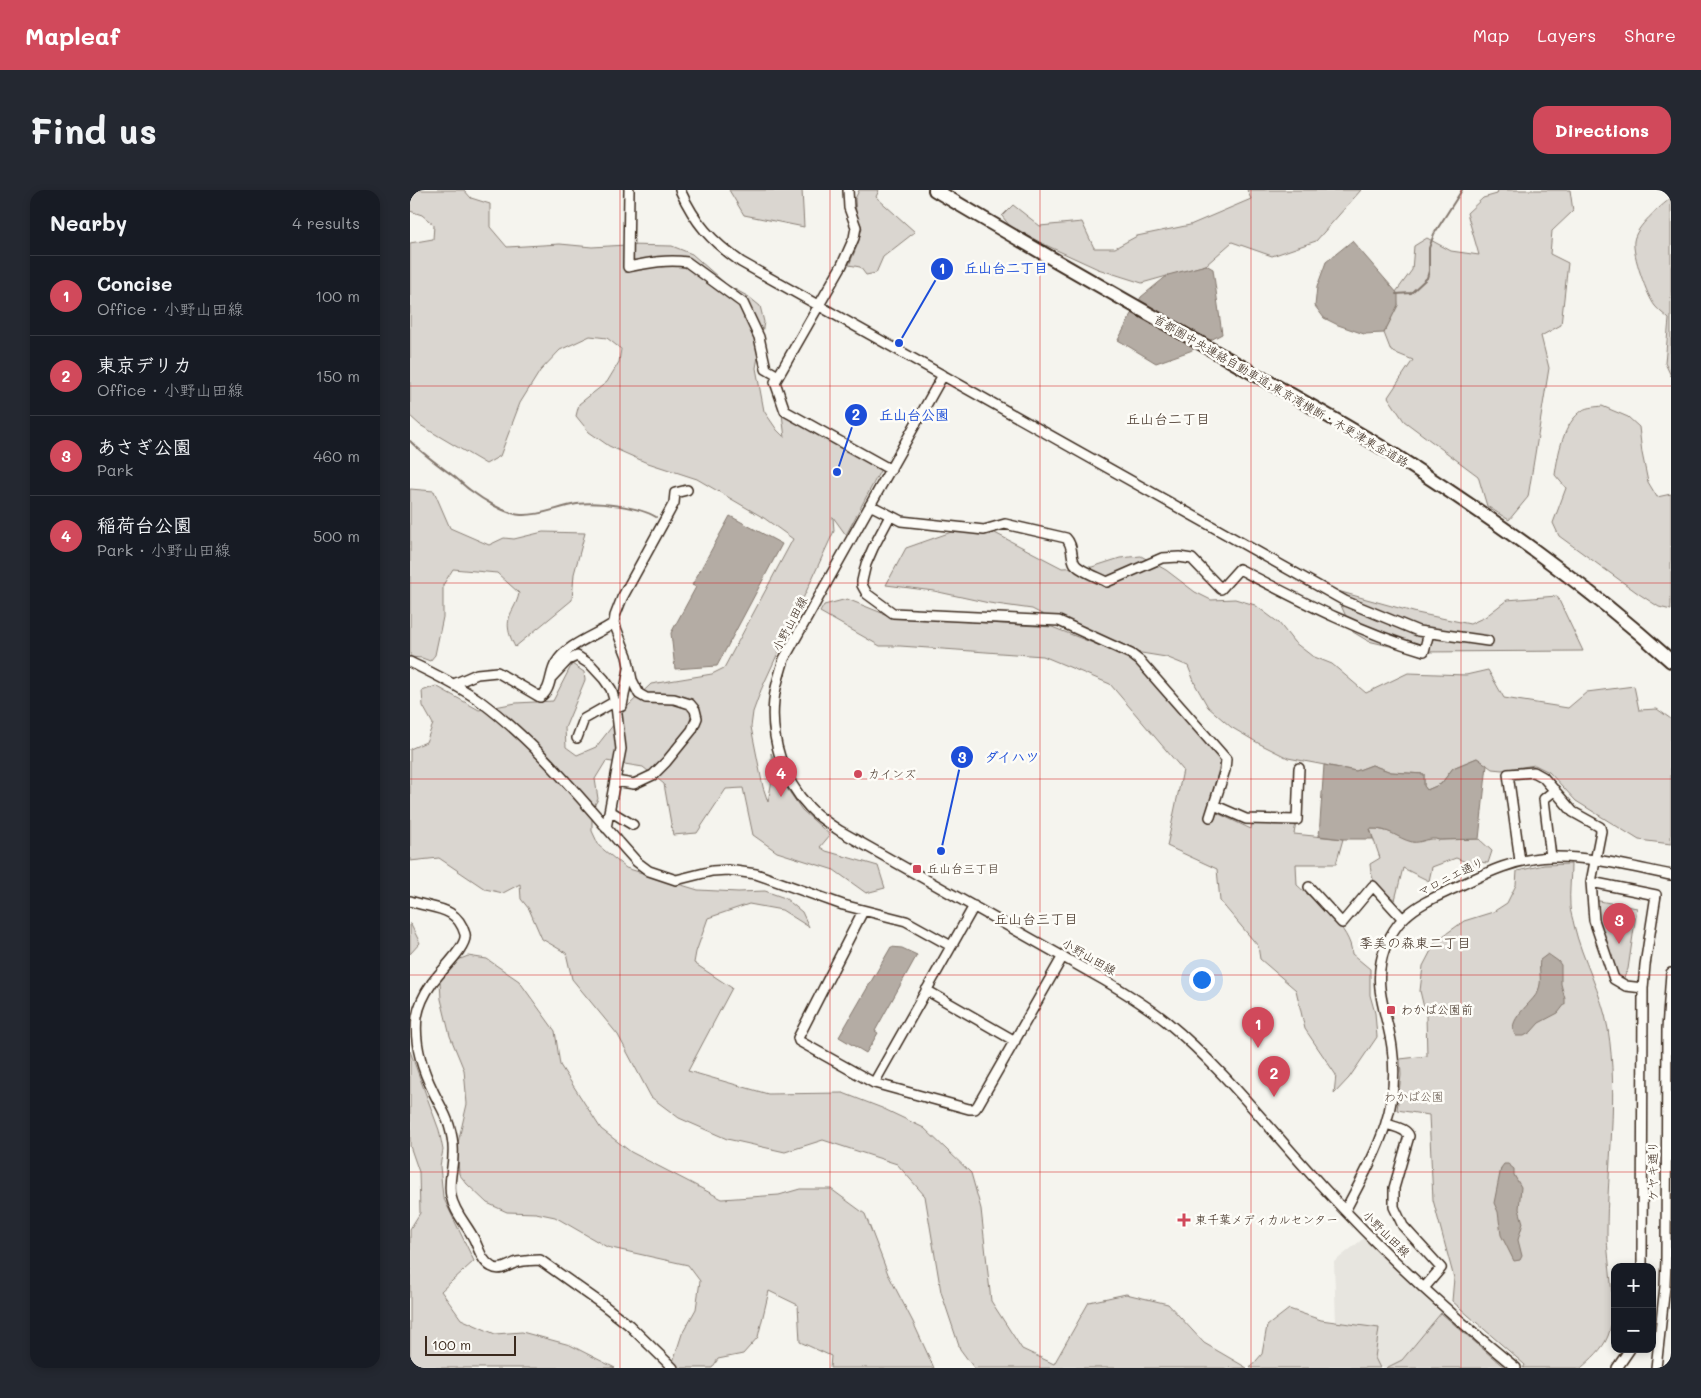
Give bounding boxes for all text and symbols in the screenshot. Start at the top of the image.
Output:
text: Mapleaf [25,20,120,51]
text: Map [1473,23,1509,47]
text: Layers [1537,23,1596,47]
text: Share [1624,23,1676,47]
button: Directions [1533,106,1671,154]
text: Find us [30,107,157,153]
text: Nearby [50,209,127,236]
text: 4 results [292,212,360,233]
callout: 丘山台二丁目 [929,254,1058,283]
text: 1 [939,258,945,278]
text: 丘山台二丁目 [964,258,1048,277]
text: Concise [97,271,172,296]
text: 1 [62,285,70,306]
text: 100 m [315,285,360,306]
text: Office · 小野山田線 [97,298,244,319]
street label: 首都圏中央連絡自動車道;東京湾横断・木更津東金道路 [1151,310,1412,470]
text: 東京デリカ [97,352,192,377]
text: 2 [62,365,70,386]
text: 150 m [316,365,360,386]
text: Office · 小野山田線 [97,379,244,400]
callout: 丘山台公園 [844,401,959,430]
text: 2 [852,404,860,424]
text: 丘山台公園 [879,405,949,424]
district label: 丘山台二丁目 [1126,409,1210,428]
text: あさぎ公園 [97,434,191,459]
text: 3 [61,445,71,466]
text: 460 m [313,445,360,466]
text: Park [97,459,133,480]
text: 稲荷台公園 [97,512,192,537]
text: 4 [61,525,71,546]
text: 500 m [313,525,360,546]
text: Park · 小野山田線 [97,539,231,560]
street label: 小野山田線 [768,593,810,654]
callout: ダイハツ [949,743,1050,772]
text: 3 [957,747,967,767]
text: ダイハツ [985,747,1039,766]
pin: 4 [765,756,797,797]
place label: カインズ [868,765,916,781]
marker: カインズ [852,768,864,780]
street label: マロニエ通り [1415,853,1486,899]
place label: 丘山台三丁目 [927,860,999,876]
marker: 丘山台三丁目 [911,863,923,875]
pin: 3 [1603,903,1635,944]
district label: 丘山台三丁目 [994,909,1078,928]
district label: 季美の森東二丁目 [1359,933,1471,952]
street label: 小野山田線 [1060,934,1119,978]
your location [1189,967,1215,993]
place label: わかば公園前 [1401,1001,1473,1017]
marker: わかば公園前 [1385,1004,1397,1016]
pin: 1 [1242,1007,1274,1048]
pin: 2 [1258,1056,1290,1097]
park label: わかば公園 [1384,1088,1444,1104]
street label: ケヤキ通り [1644,1141,1660,1201]
street label: 小野山田線 [1360,1207,1414,1260]
place label: 東千葉メディカルセンター [1195,1211,1338,1227]
marker: 東千葉メディカルセンター [1177,1213,1191,1227]
map controls [1611,1263,1656,1353]
button: + [1611,1263,1656,1308]
button: − [1611,1308,1656,1353]
scale bar [425,1333,516,1356]
text: 100 m [432,1335,471,1354]

